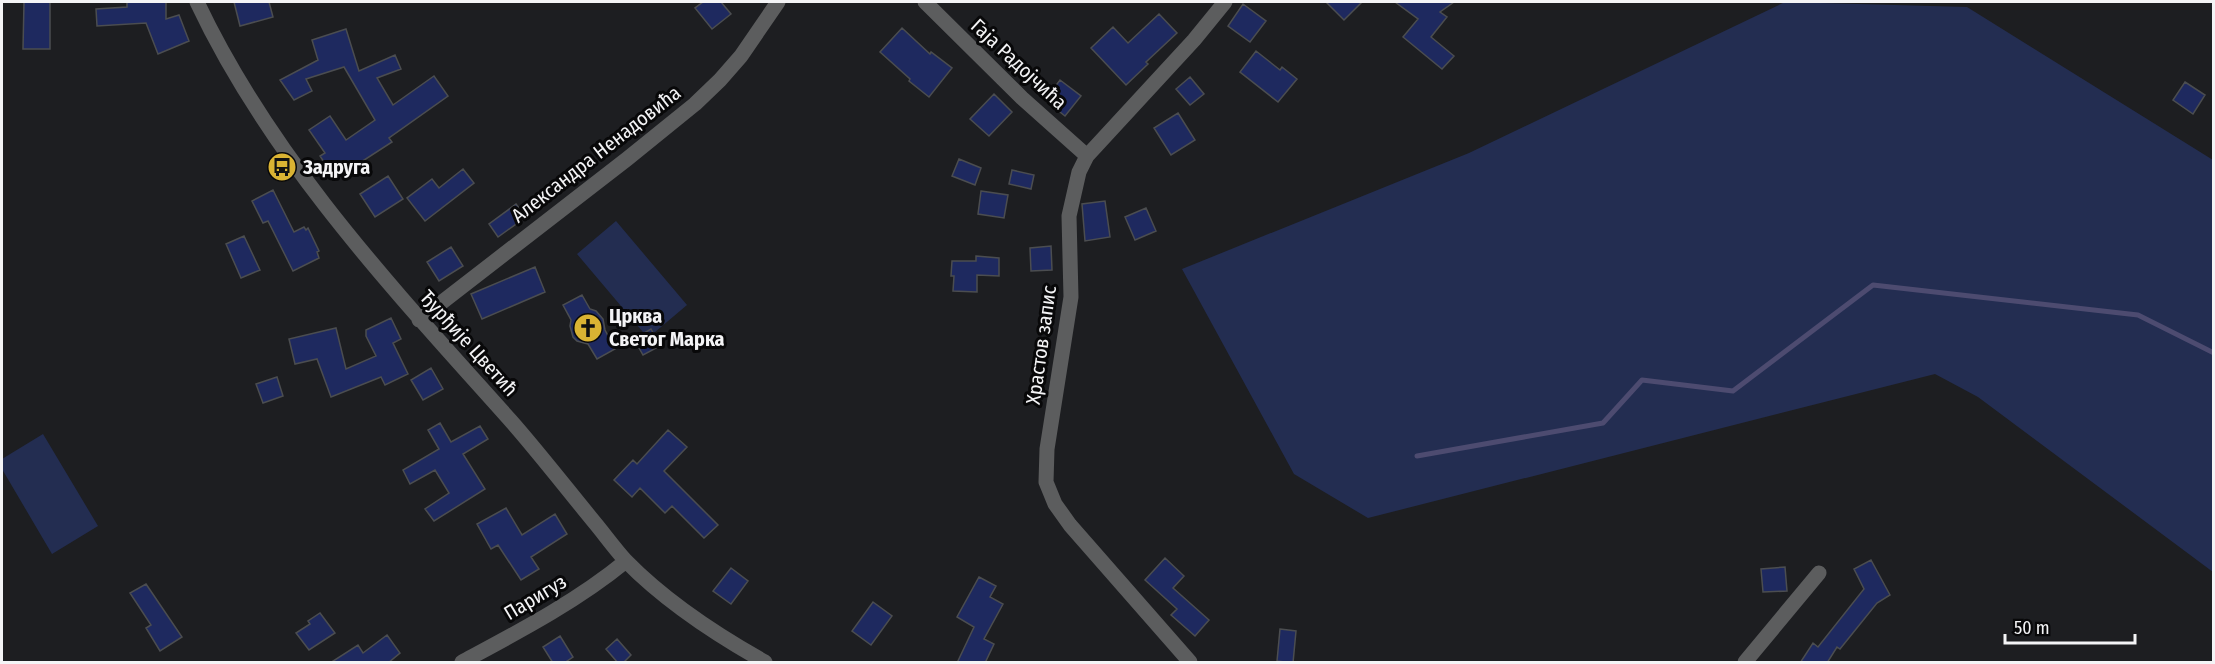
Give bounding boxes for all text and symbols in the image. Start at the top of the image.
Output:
street label: Гаја Радојчића [966,14,1072,114]
street label: Александра Ненадовића [507,81,685,227]
bus stop icon: Задруга [266,151,298,183]
place label: Задруга [302,155,370,179]
street label: Храстов запис [1021,284,1061,406]
street label: Ђурђије Цветић [415,285,523,401]
place label: Црква Светог Марка [609,304,725,351]
church icon: Црква Светог Марка [572,312,604,344]
street label: Паригуз [499,569,571,625]
scale bar [2005,607,2136,645]
text: 50 m [2014,617,2050,639]

